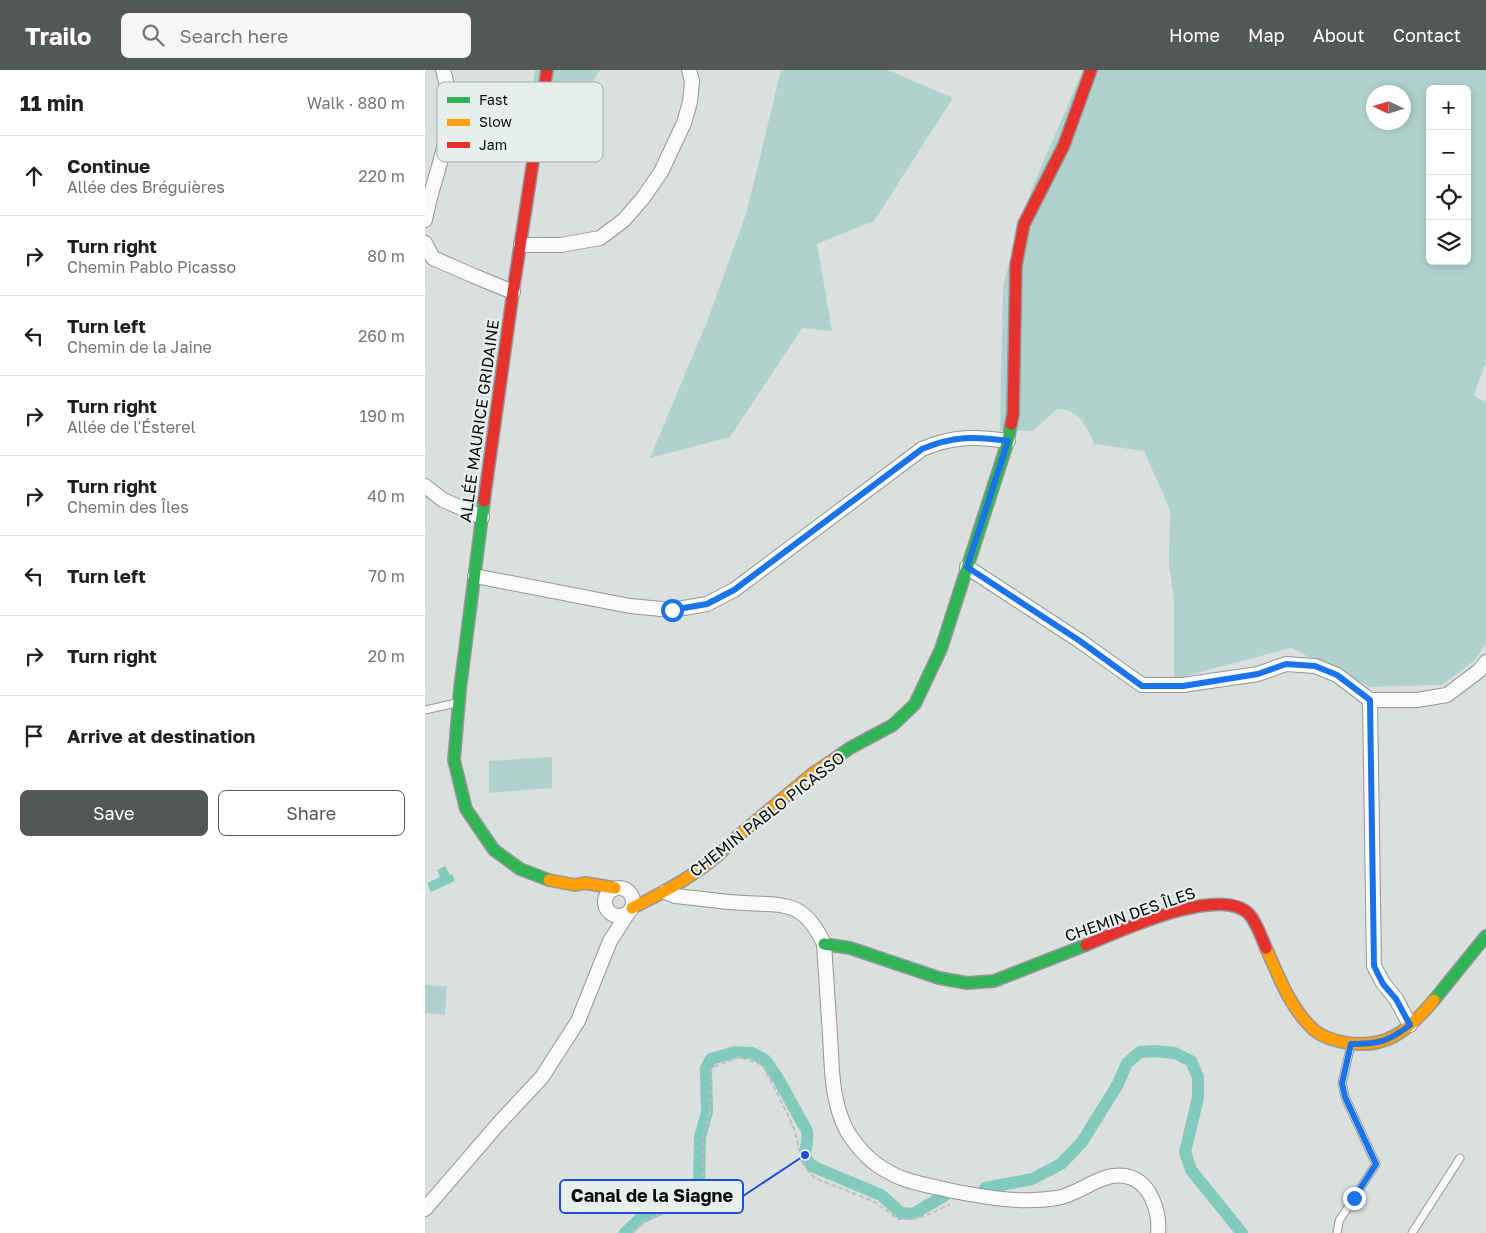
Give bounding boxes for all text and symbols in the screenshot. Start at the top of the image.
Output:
search box [121,13,471,58]
text: Trailo [25,21,91,50]
icon: search [139,21,167,49]
text: Search here [179,24,288,47]
text: Home [1169,24,1220,46]
text: Map [1248,24,1285,46]
text: About [1313,24,1365,46]
text: Contact [1393,24,1461,46]
legend [437,82,603,162]
north arrow [1366,85,1411,130]
map controls [1426,85,1471,265]
button: + [1426,85,1471,130]
text: 11 min [20,90,84,116]
text: Fast [479,91,508,108]
text: Walk · 880 m [307,93,405,113]
text: Slow [479,113,512,130]
button: − [1426,130,1471,175]
text: Jam [479,136,507,153]
text: Continue [67,154,150,177]
icon: ahead [20,162,48,190]
text: 220 m [358,166,405,186]
button: locate [1426,175,1471,220]
text: Allée des Bréguières [67,177,225,197]
button: layers [1426,220,1471,265]
text: Turn right [67,234,157,257]
icon: right [20,242,48,270]
text: 80 m [367,246,405,266]
text: Chemin Pablo Picasso [67,257,236,277]
text: Turn left [67,314,146,337]
street label: ALLÉE MAURICE GRIDAINE [455,318,503,524]
icon: left [20,322,48,350]
text: 260 m [358,326,405,346]
text: Chemin de la Jaine [67,337,212,357]
text: Turn right [67,394,157,417]
icon: right [20,402,48,430]
text: 190 m [359,406,405,426]
text: Allée de l'Ésterel [67,417,196,437]
text: Turn right [67,474,157,497]
icon: right [20,482,48,510]
text: 40 m [367,486,405,506]
text: Chemin des Îles [67,497,189,517]
icon: left [20,562,48,590]
text: Turn left [67,564,146,587]
text: 70 m [368,566,405,586]
route start [661,599,684,622]
icon: right [20,642,48,670]
text: Turn right [67,644,157,667]
text: 20 m [368,646,405,666]
icon: arrive [20,722,48,750]
text: Arrive at destination [67,724,255,747]
street label: CHEMIN PABLO PICASSO [685,747,849,881]
button: Save [20,790,208,836]
button: Share [218,790,405,836]
street label: CHEMIN DES ÎLES [1062,882,1198,946]
callout: Canal de la Siagne [560,1180,743,1213]
text: Canal de la Siagne [571,1184,733,1206]
route end [1343,1187,1366,1210]

